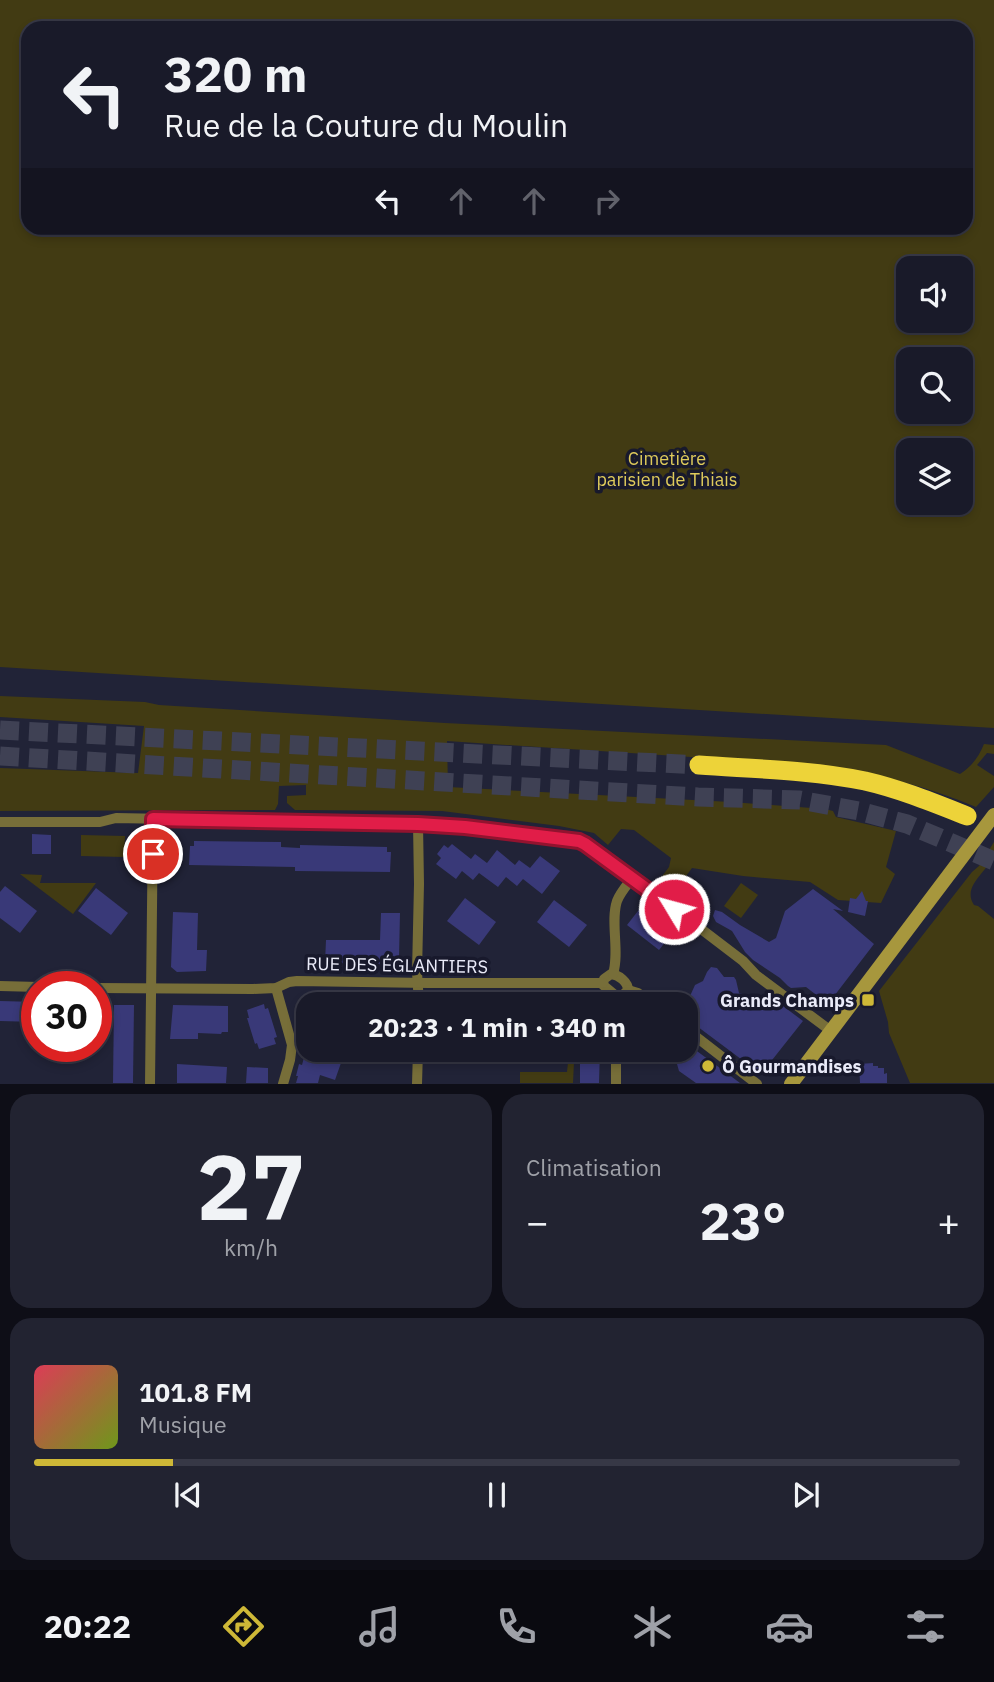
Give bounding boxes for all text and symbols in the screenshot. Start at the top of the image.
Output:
text: 320 m [164,42,308,105]
icon: left [49,49,140,140]
text: Rue de la Couture du Moulin [164,104,568,146]
icon: left [369,182,407,220]
icon: ahead [442,182,480,220]
icon: ahead [515,182,553,220]
icon: right [588,182,626,220]
map controls [896,256,973,515]
button: sound [896,256,973,333]
button: search [896,347,973,424]
button: layers [896,438,973,515]
park label: Cimetière parisien de Thiais [596,447,738,491]
pin [123,824,183,884]
icon: arrive [134,835,172,873]
position arrow [637,872,711,946]
street label: RUE DES ÉGLANTIERS [306,952,488,978]
speed limit sign: 30 [21,971,112,1062]
place label: Grands Champs [720,989,854,1012]
marker: Grands Champs [860,992,876,1008]
text: 20:23 · 1 min · 340 m [368,1010,626,1044]
place label: Ô Gourmandises [722,1055,862,1078]
marker: Ô Gourmandises [700,1058,716,1074]
text: 27 [196,1127,306,1245]
text: Climatisation [526,1152,662,1182]
text: 23° [700,1187,786,1254]
text: − [526,1197,549,1246]
text: + [937,1197,960,1246]
text: km/h [224,1232,278,1262]
text: 101.8 FM [139,1375,252,1409]
text: Musique [139,1409,227,1439]
icon: previous [169,1476,207,1514]
icon: pause [478,1476,516,1514]
icon: next [787,1476,825,1514]
icon: directions [219,1602,268,1651]
icon: music [355,1602,404,1651]
icon: phone [492,1602,541,1651]
icon: climate [628,1602,677,1651]
icon: car [765,1602,814,1651]
icon: filters [901,1602,950,1651]
text: 20:22 [44,1605,131,1647]

